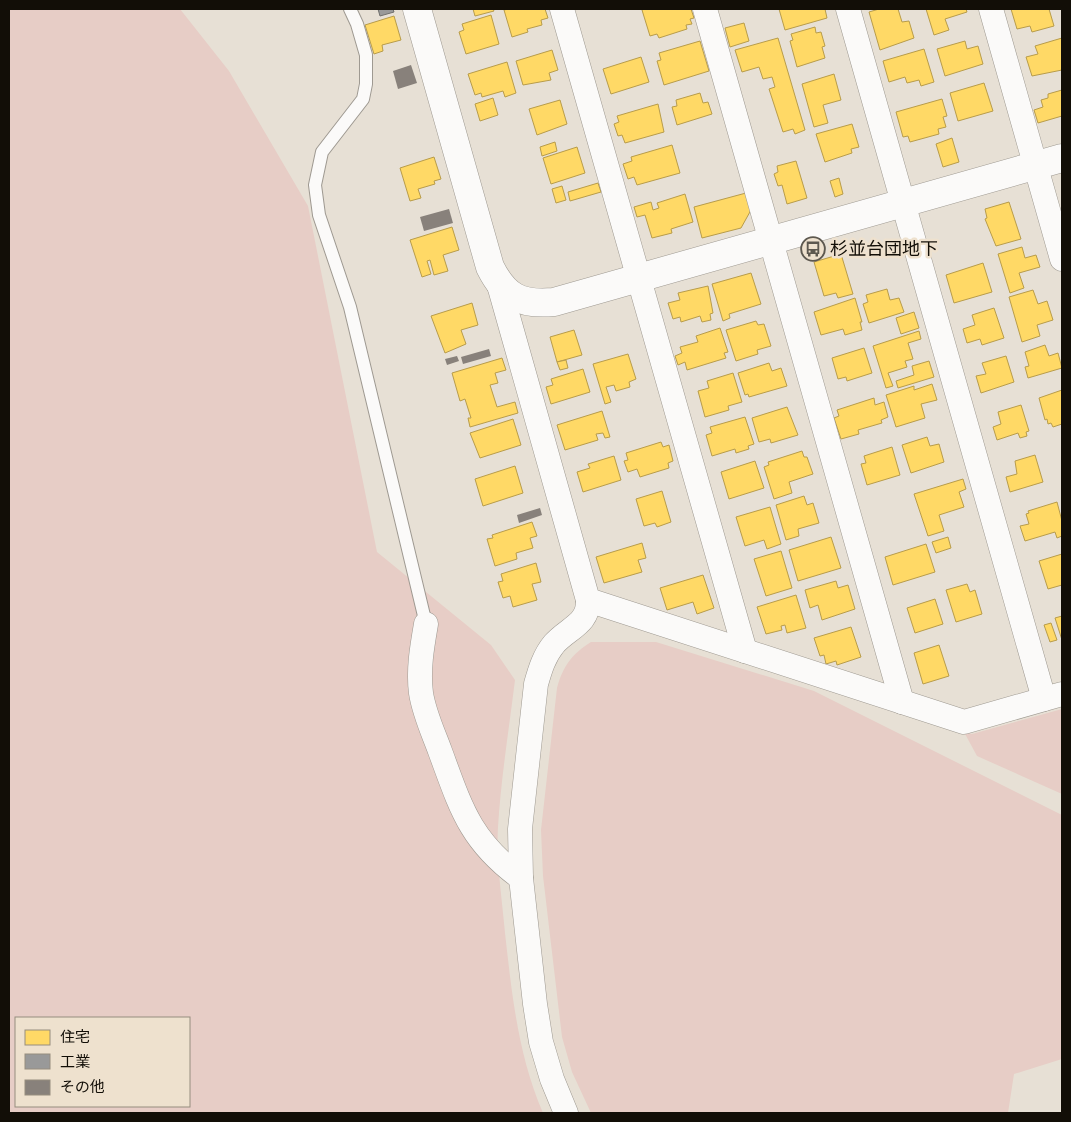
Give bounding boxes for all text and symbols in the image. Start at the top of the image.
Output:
bus stop icon: 杉並台団地下 [800,236,826,262]
place label: 杉並台団地下 [830,236,938,260]
legend [15,1017,190,1107]
text: 住宅 [60,1026,90,1046]
text: 工業 [60,1051,90,1071]
text: その他 [60,1076,105,1096]

